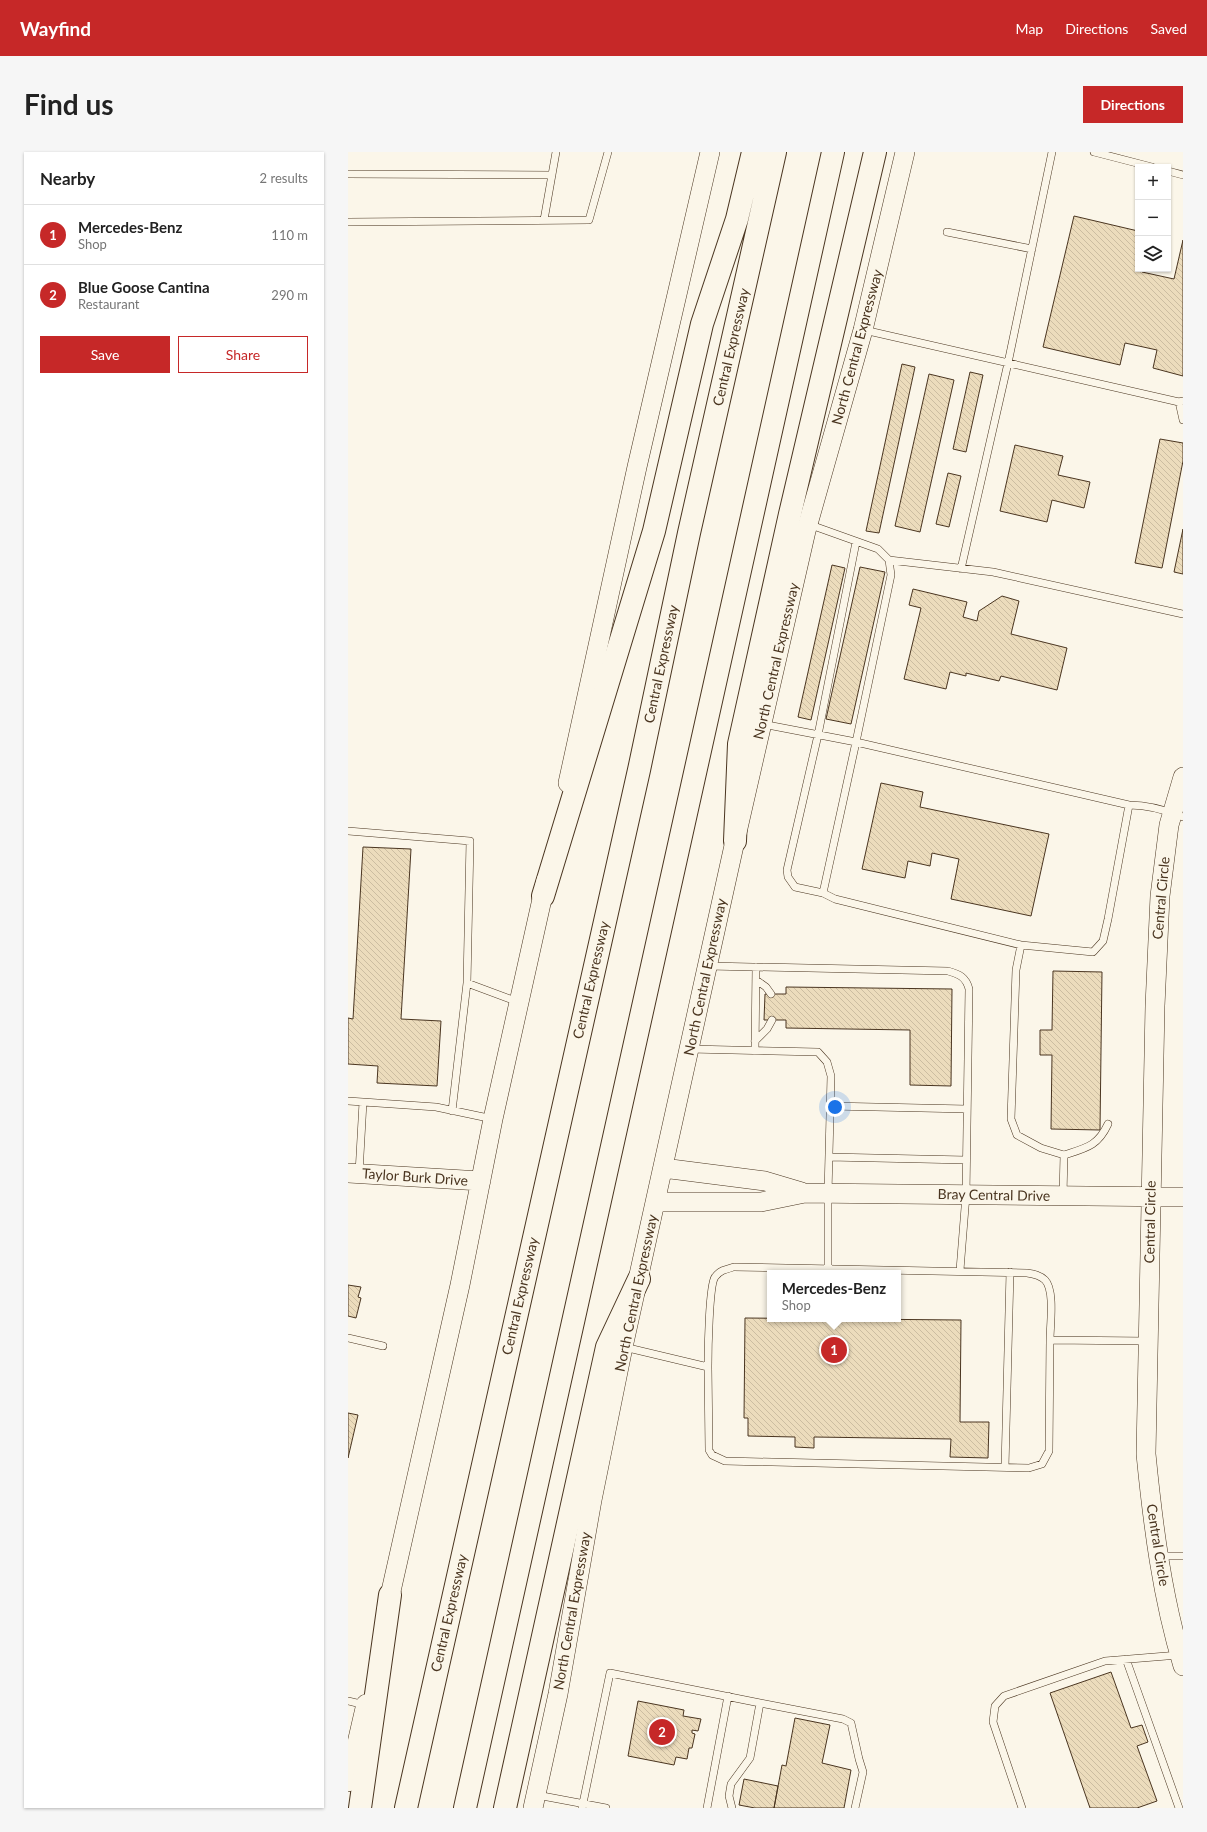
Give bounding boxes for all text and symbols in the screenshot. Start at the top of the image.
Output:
text: Wayfind [20,17,91,40]
text: Map [1016,20,1043,37]
text: Directions [1065,20,1128,37]
text: Saved [1150,20,1187,37]
button: Directions [1083,86,1183,123]
text: Find us [24,87,114,121]
map controls [1135,164,1171,272]
button: + [1135,164,1171,200]
text: Nearby [40,168,95,189]
text: 2 results [260,170,308,186]
button: − [1135,200,1171,236]
text: Mercedes-Benz [78,218,182,236]
text: 1 [49,227,57,243]
text: 110 m [271,227,308,243]
text: Shop [78,236,107,252]
button: layers [1135,236,1171,272]
street label: North Central Expressway [828,267,886,426]
text: Blue Goose Cantina [78,278,210,296]
street label: Central Expressway [709,286,753,407]
text: 2 [49,287,57,303]
text: 290 m [271,287,308,303]
text: Restaurant [78,296,140,312]
button: Save [40,336,170,373]
button: Share [178,336,308,373]
street label: North Central Expressway [749,580,802,741]
street label: Central Expressway [640,603,681,725]
street label: Central Circle [1148,856,1173,940]
street label: North Central Expressway [680,896,730,1057]
street label: Central Expressway [569,919,613,1040]
your location [825,1097,845,1117]
street label: Taylor Burk Drive [361,1164,469,1189]
street label: Central Circle [1140,1180,1159,1264]
street label: Bray Central Drive [938,1185,1050,1204]
street label: North Central Expressway [611,1212,661,1373]
street label: Central Expressway [498,1235,542,1356]
popup [767,1270,901,1322]
text: Mercedes-Benz [782,1279,886,1297]
text: Shop [782,1297,811,1313]
pin: 1 [821,1335,847,1365]
street label: Central Circle [1144,1503,1173,1587]
street label: North Central Expressway [549,1530,594,1691]
street label: Central Expressway [427,1552,471,1673]
pin: 2 [649,1717,675,1747]

